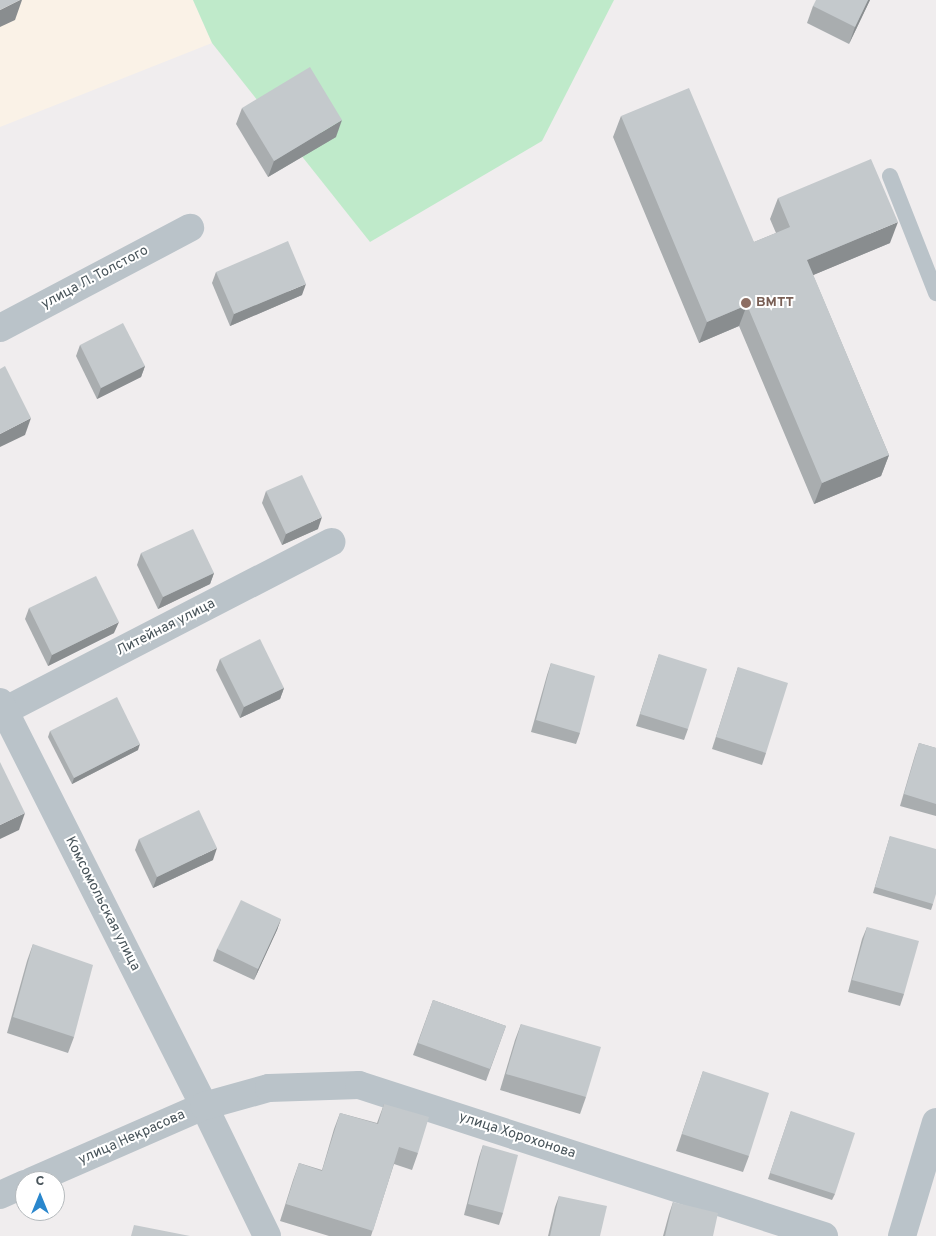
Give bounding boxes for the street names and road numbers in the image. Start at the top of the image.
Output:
street label: улица Л. Толстого [38,243,152,313]
street label: Литейная улица [114,596,218,660]
street label: Комсомольская улица [61,834,143,974]
street label: улица Некрасова [76,1107,188,1169]
street label: улица Хорохонова [457,1109,577,1163]

